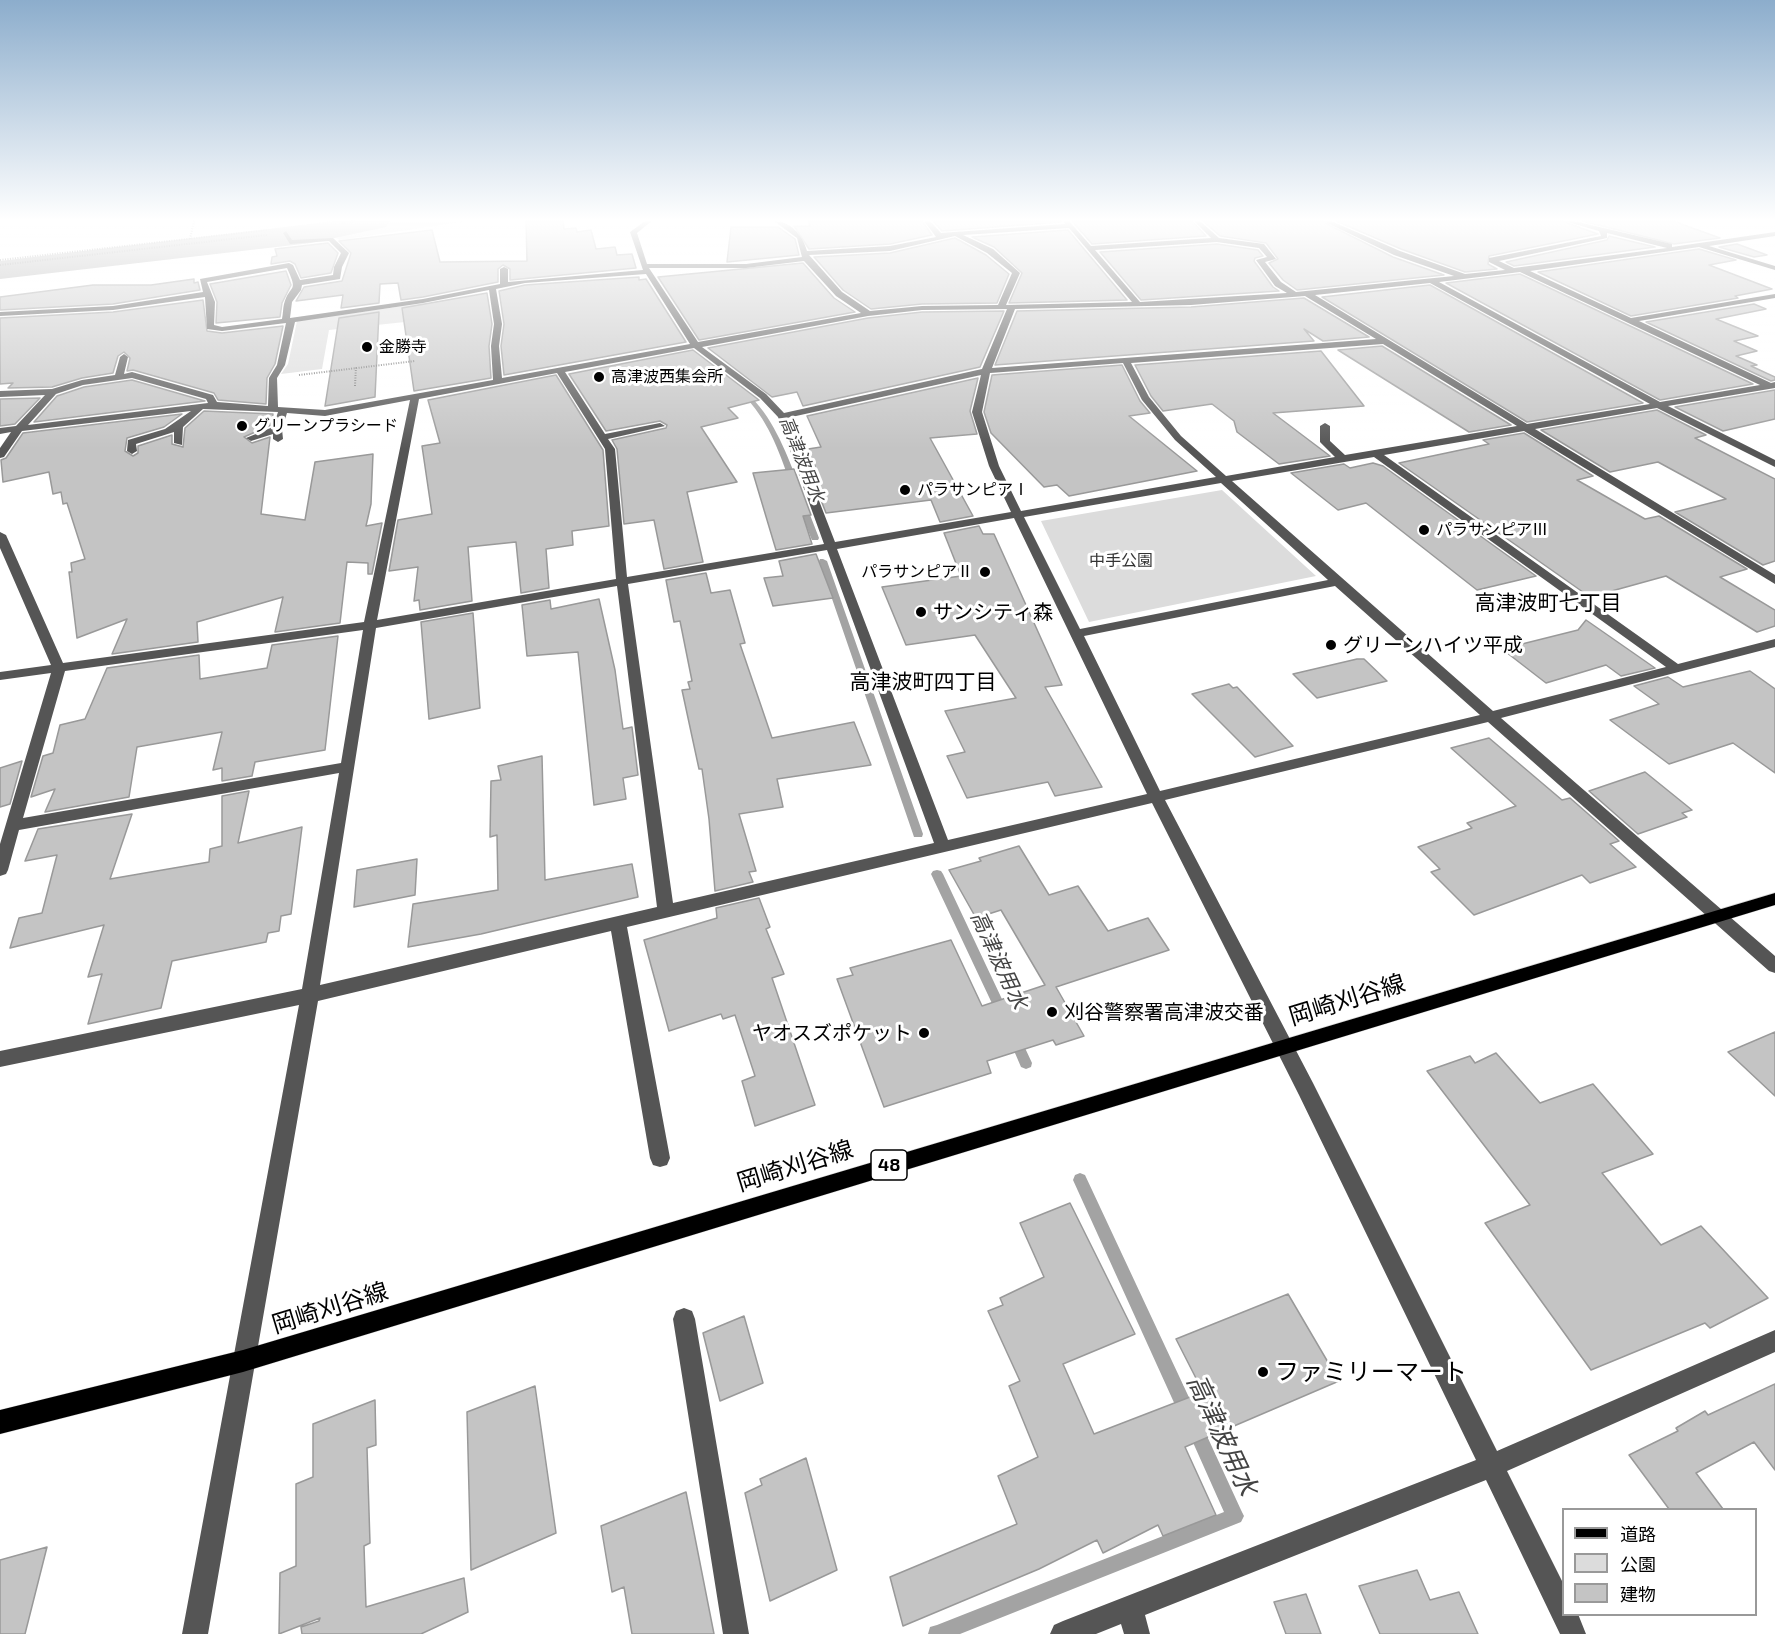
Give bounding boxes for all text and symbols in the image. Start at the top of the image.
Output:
place label: 金勝寺 [379,337,427,357]
marker: 金勝寺 [360,340,374,354]
place label: 高津波西集会所 [611,367,723,387]
marker: 高津波西集会所 [592,370,606,384]
water label: 高津波用水 [775,413,829,505]
place label: グリーンプラシード [254,416,398,436]
marker: グリーンプラシード [235,419,249,433]
place label: パラサンピアⅠ [917,480,1029,500]
marker: パラサンピアⅠ [898,483,912,497]
place label: パラサンピアⅢ [1436,520,1548,540]
marker: パラサンピアⅢ [1417,523,1431,537]
park label: 中手公園 [1089,551,1153,571]
place label: パラサンピアⅡ [861,562,973,582]
marker: パラサンピアⅡ [978,565,992,579]
district label: 高津波町七丁目 [1475,590,1621,616]
place label: サンシティ森 [933,600,1053,624]
marker: サンシティ森 [914,605,928,619]
place label: グリーンハイツ平成 [1343,633,1523,657]
marker: グリーンハイツ平成 [1324,638,1338,652]
district label: 高津波町四丁目 [850,669,996,695]
water label: 高津波用水 [965,907,1033,1013]
street label: 岡崎刈谷線 [1285,969,1409,1031]
place label: 刈谷警察署高津波交番 [1064,1000,1264,1024]
marker: 刈谷警察署高津波交番 [1045,1005,1059,1019]
place label: ヤオスズポケット [752,1021,912,1045]
marker: ヤオスズポケット [917,1026,931,1040]
street label: 岡崎刈谷線 [733,1135,857,1197]
road number: 48 [871,1150,907,1180]
street label: 岡崎刈谷線 [268,1277,392,1339]
place label: ファミリーマート [1275,1358,1467,1386]
marker: ファミリーマート [1256,1365,1270,1379]
water label: 高津波用水 [1180,1369,1264,1501]
legend [1562,1508,1757,1616]
text: 道路 [1620,1523,1656,1545]
text: 公園 [1620,1553,1656,1575]
text: 建物 [1620,1583,1656,1605]

